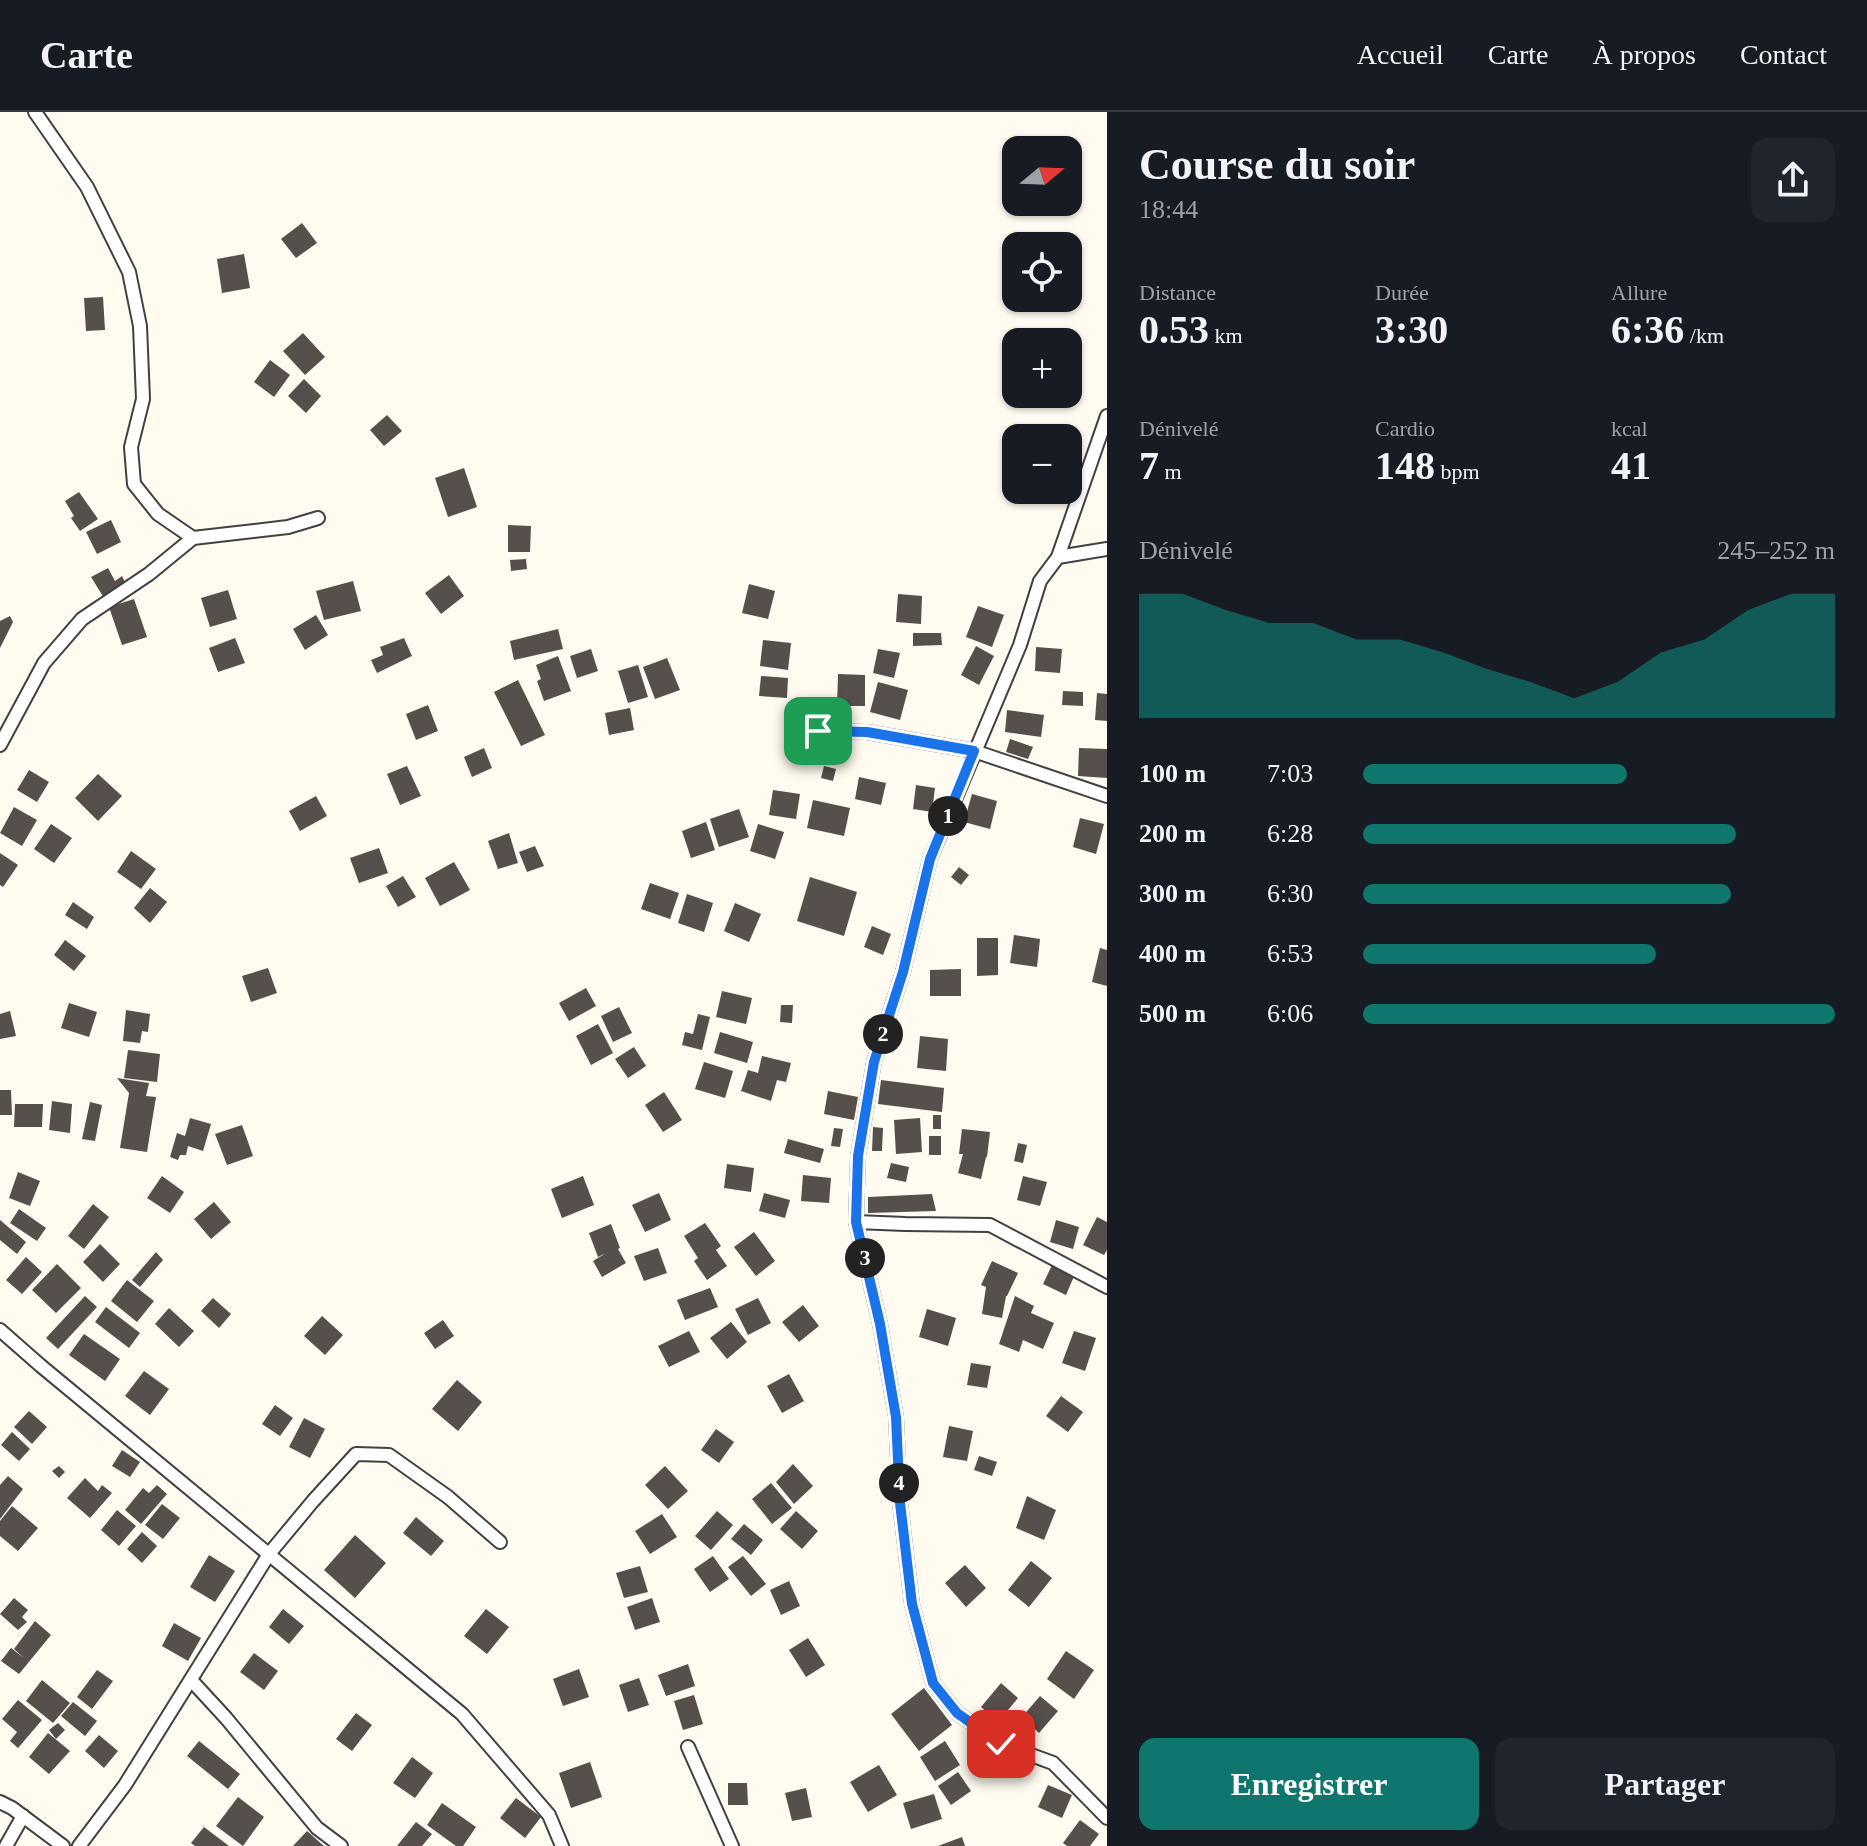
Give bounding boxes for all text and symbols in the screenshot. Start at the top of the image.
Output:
text: Carte [40,34,133,76]
text: Accueil [1357,39,1444,70]
text: Carte [1488,39,1548,70]
text: À propos [1592,39,1696,70]
text: Contact [1740,39,1827,70]
north arrow [1002,136,1082,216]
map controls [1002,136,1082,504]
button: share [1751,138,1835,222]
text: Course du soir [1139,140,1415,189]
text: 18:44 [1139,195,1198,224]
button: locate [1002,232,1082,312]
text: Distance [1139,280,1216,305]
text: Durée [1375,280,1429,305]
text: Allure [1611,280,1667,305]
text: 0.53 [1139,307,1209,352]
text: 3:30 [1375,307,1448,352]
text: 6:36 [1611,307,1684,352]
text: km [1209,323,1243,348]
text: /km [1684,323,1724,348]
button: + [1002,328,1082,408]
text: Dénivelé [1139,416,1218,441]
text: Cardio [1375,416,1435,441]
text: kcal [1611,416,1648,441]
button: − [1002,424,1082,504]
text: 7 [1139,443,1159,488]
text: 148 [1375,443,1435,488]
text: 41 [1611,443,1651,488]
text: m [1159,459,1182,484]
text: bpm [1435,459,1480,484]
text: Dénivelé [1139,536,1233,565]
text: 245–252 m [1717,536,1835,565]
pin [784,697,852,765]
icon: arrive [796,709,840,753]
text: 100 m [1139,759,1206,788]
text: 7:03 [1267,759,1313,788]
pin: 1 [928,796,968,836]
text: 1 [943,803,954,828]
text: 200 m [1139,819,1206,848]
text: 6:28 [1267,819,1313,848]
text: 300 m [1139,879,1206,908]
text: 6:30 [1267,879,1313,908]
text: 400 m [1139,939,1206,968]
text: 6:53 [1267,939,1313,968]
text: 500 m [1139,999,1206,1028]
text: 6:06 [1267,999,1313,1028]
pin: 2 [863,1014,903,1054]
text: 2 [878,1021,889,1046]
pin: 3 [845,1238,885,1278]
text: 3 [860,1245,871,1270]
pin: 4 [879,1463,919,1503]
text: 4 [894,1470,905,1495]
pin [967,1710,1035,1778]
icon: check [979,1722,1023,1766]
button: Enregistrer [1139,1738,1479,1830]
button: Partager [1495,1738,1835,1830]

